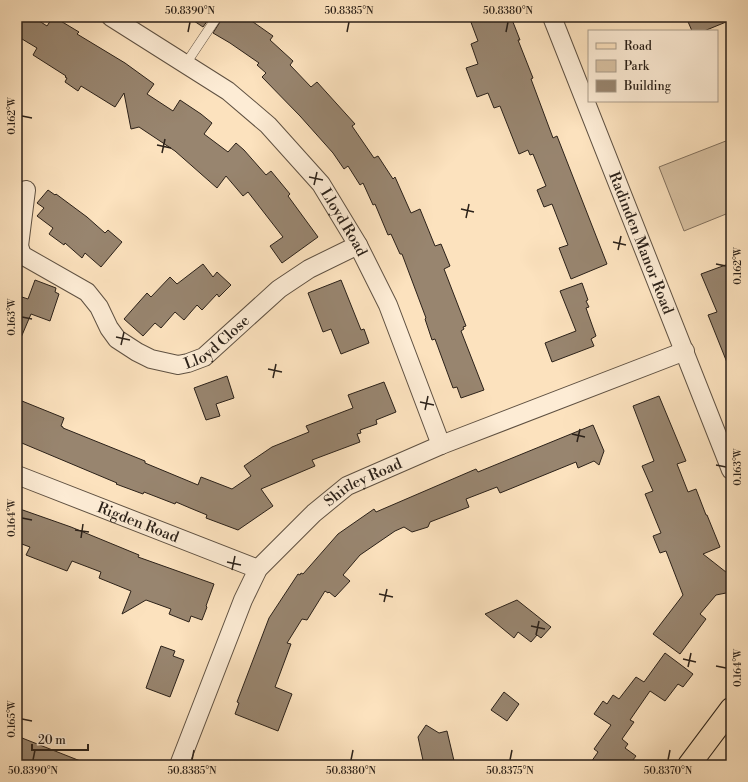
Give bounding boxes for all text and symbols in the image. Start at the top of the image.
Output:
text: 50.8390°N [165,5,215,17]
text: 50.8385°N [325,5,374,17]
text: 50.8380°N [483,5,533,17]
legend [588,30,718,102]
text: Road [624,39,652,54]
text: Park [624,59,650,74]
text: Building [623,79,672,94]
text: 0.162°W [6,96,18,135]
street label: Radinden Manor Road [605,169,678,317]
street label: Lloyd Road [316,185,372,260]
text: 0.162°W [732,246,744,285]
text: 0.163°W [6,297,18,336]
street label: Lloyd Close [181,311,253,373]
text: 0.163°W [732,447,744,486]
street label: Shirley Road [320,454,405,511]
text: 0.164°W [6,498,18,537]
street label: Rigden Road [95,498,182,547]
text: 0.164°W [732,648,744,687]
text: 0.165°W [6,699,18,738]
scale bar [32,726,88,752]
text: 20 m [38,733,66,748]
text: 50.8390°N [8,765,58,777]
text: 50.8385°N [168,765,217,777]
text: 50.8380°N [326,765,376,777]
text: 50.8375°N [486,765,534,777]
text: 50.8370°N [644,765,693,777]

